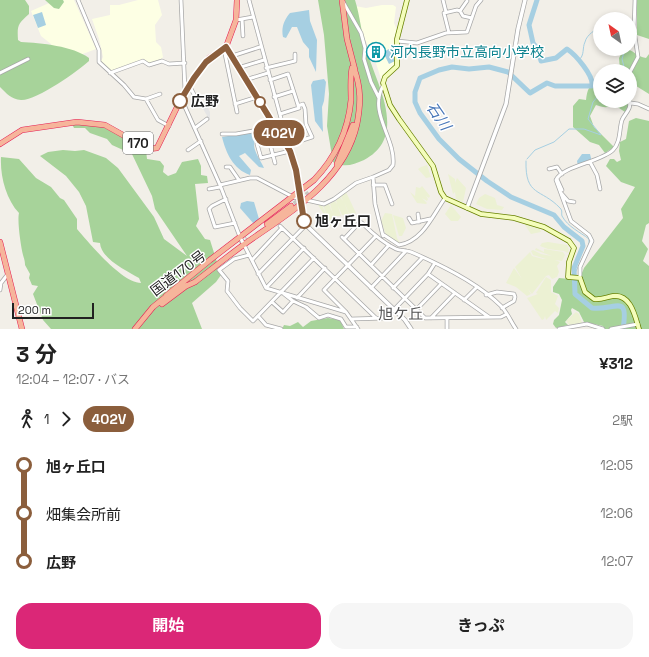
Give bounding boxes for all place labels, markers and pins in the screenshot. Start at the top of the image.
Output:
building icon: 河内長野市立高向小学校 [365,41,387,63]
place label: 河内長野市立高向小学校 [390,43,544,61]
place label: 広野 [191,92,219,110]
marker: 広野 [172,93,188,109]
unlabelled marker [254,96,266,108]
place label: 旭ヶ丘口 [315,212,371,230]
marker: 旭ヶ丘口 [296,213,312,229]

